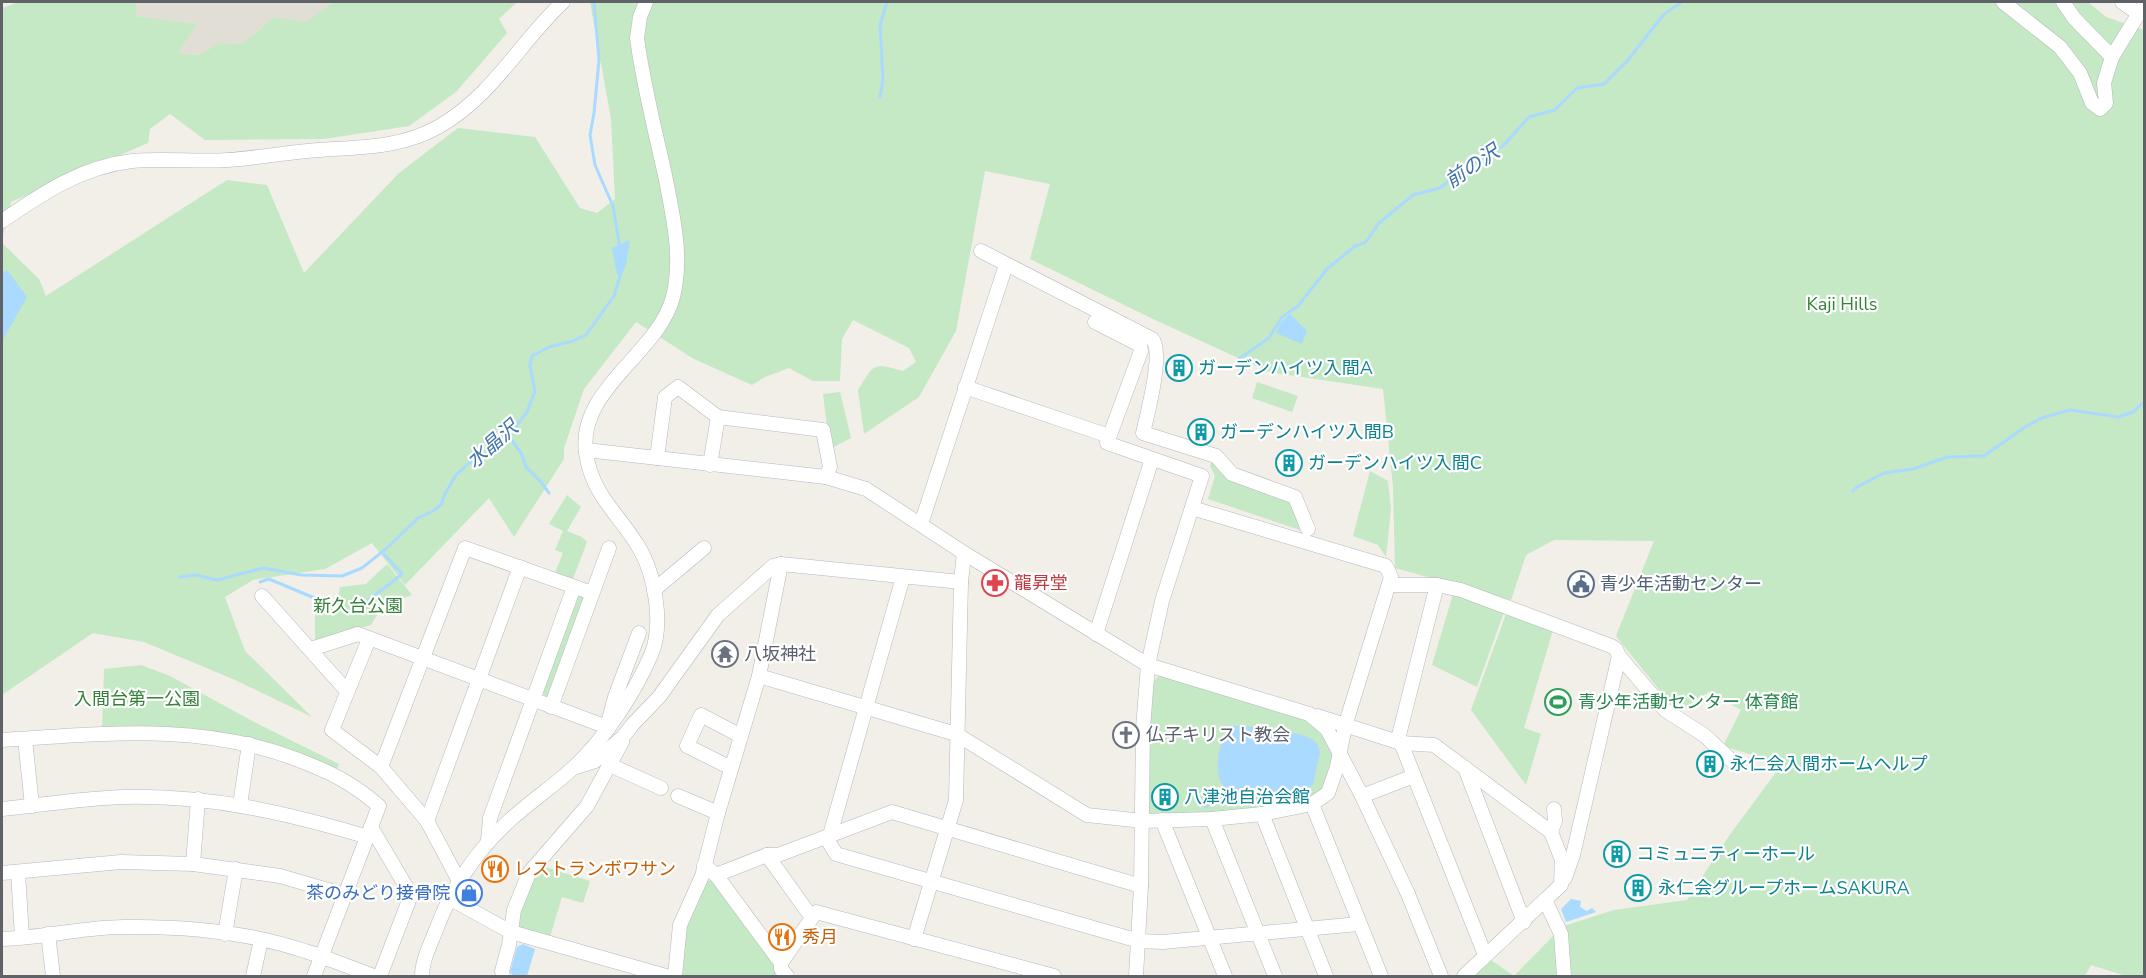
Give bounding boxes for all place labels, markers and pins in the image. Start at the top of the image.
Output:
building icon: ガーデンハイツ入間A [1164,353,1194,383]
place label: ガーデンハイツ入間A [1198,356,1373,380]
building icon: ガーデンハイツ入間B [1186,417,1216,447]
place label: ガーデンハイツ入間B [1220,420,1394,444]
building icon: ガーデンハイツ入間C [1274,448,1304,478]
place label: ガーデンハイツ入間C [1308,451,1482,475]
pharmacy icon: 龍昇堂 [980,568,1010,598]
public building icon: 青少年活動センター [1566,569,1596,599]
place label: 龍昇堂 [1014,571,1068,595]
place label: 青少年活動センター [1600,572,1762,596]
temple icon: 八坂神社 [710,639,740,669]
place label: 八坂神社 [744,642,816,666]
sports icon: 青少年活動センター 体育館 [1543,687,1573,717]
place label: 青少年活動センター 体育館 [1578,690,1799,714]
church icon: 仏子キリスト教会 [1111,720,1141,750]
place label: 仏子キリスト教会 [1146,723,1290,747]
building icon: 永仁会入間ホームヘルプ [1695,749,1725,779]
place label: 永仁会入間ホームヘルプ [1730,752,1927,776]
building icon: 八津池自治会館 [1150,782,1180,812]
place label: 八津池自治会館 [1184,785,1310,809]
building icon: コミュニティーホール [1602,839,1632,869]
place label: コミュニティーホール [1636,842,1815,866]
restaurant icon: レストランボワサン [480,854,510,884]
place label: レストランボワサン [514,857,676,881]
building icon: 永仁会グループホームSAKURA [1623,873,1653,903]
place label: 永仁会グループホームSAKURA [1658,876,1910,900]
shop icon: 茶のみどり接骨院 [454,878,484,908]
place label: 茶のみどり接骨院 [306,881,450,905]
restaurant icon: 秀月 [767,922,797,952]
place label: 秀月 [802,925,838,949]

